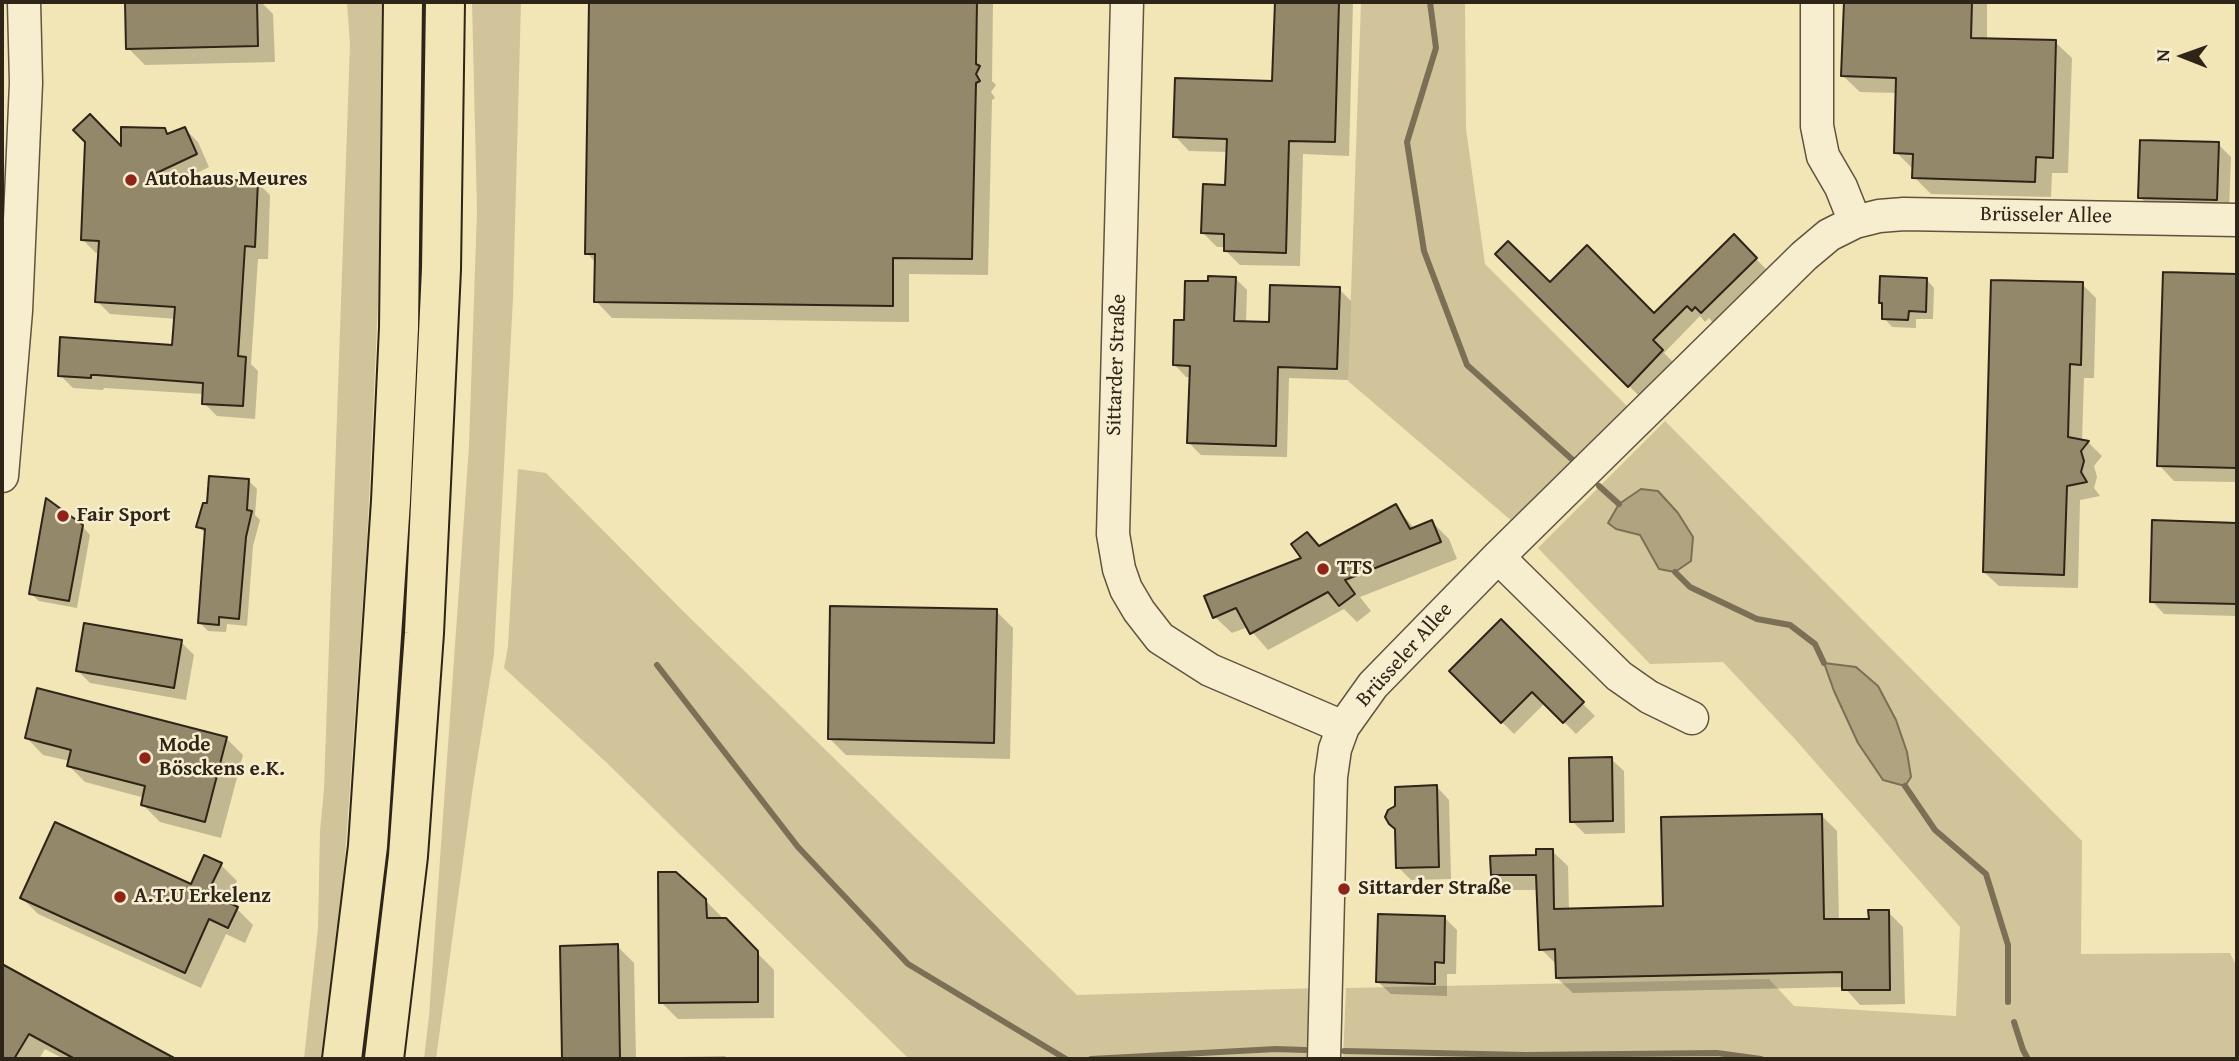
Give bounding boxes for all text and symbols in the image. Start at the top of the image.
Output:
north arrow [2148,21,2218,91]
text: N [2148,49,2176,62]
place label: Autohaus Meures [145,167,308,193]
marker: Autohaus Meures [123,172,139,188]
street label: Brüsseler Allee [1980,202,2112,230]
street label: Sittarder Straße [1102,294,1132,436]
place label: Fair Sport [77,503,170,529]
marker: Fair Sport [55,508,71,524]
place label: TTS [1337,556,1373,582]
marker: TTS [1315,561,1331,577]
street label: Brüsseler Allee [1352,598,1458,712]
place label: Mode Bösckens e.K. [159,733,285,783]
marker: Mode Bösckens e.K. [137,750,153,766]
place label: Sittarder Straße [1358,876,1511,902]
marker: Sittarder Straße [1336,881,1352,897]
place label: A.T.U Erkelenz [134,884,271,910]
marker: A.T.U Erkelenz [112,889,128,905]

